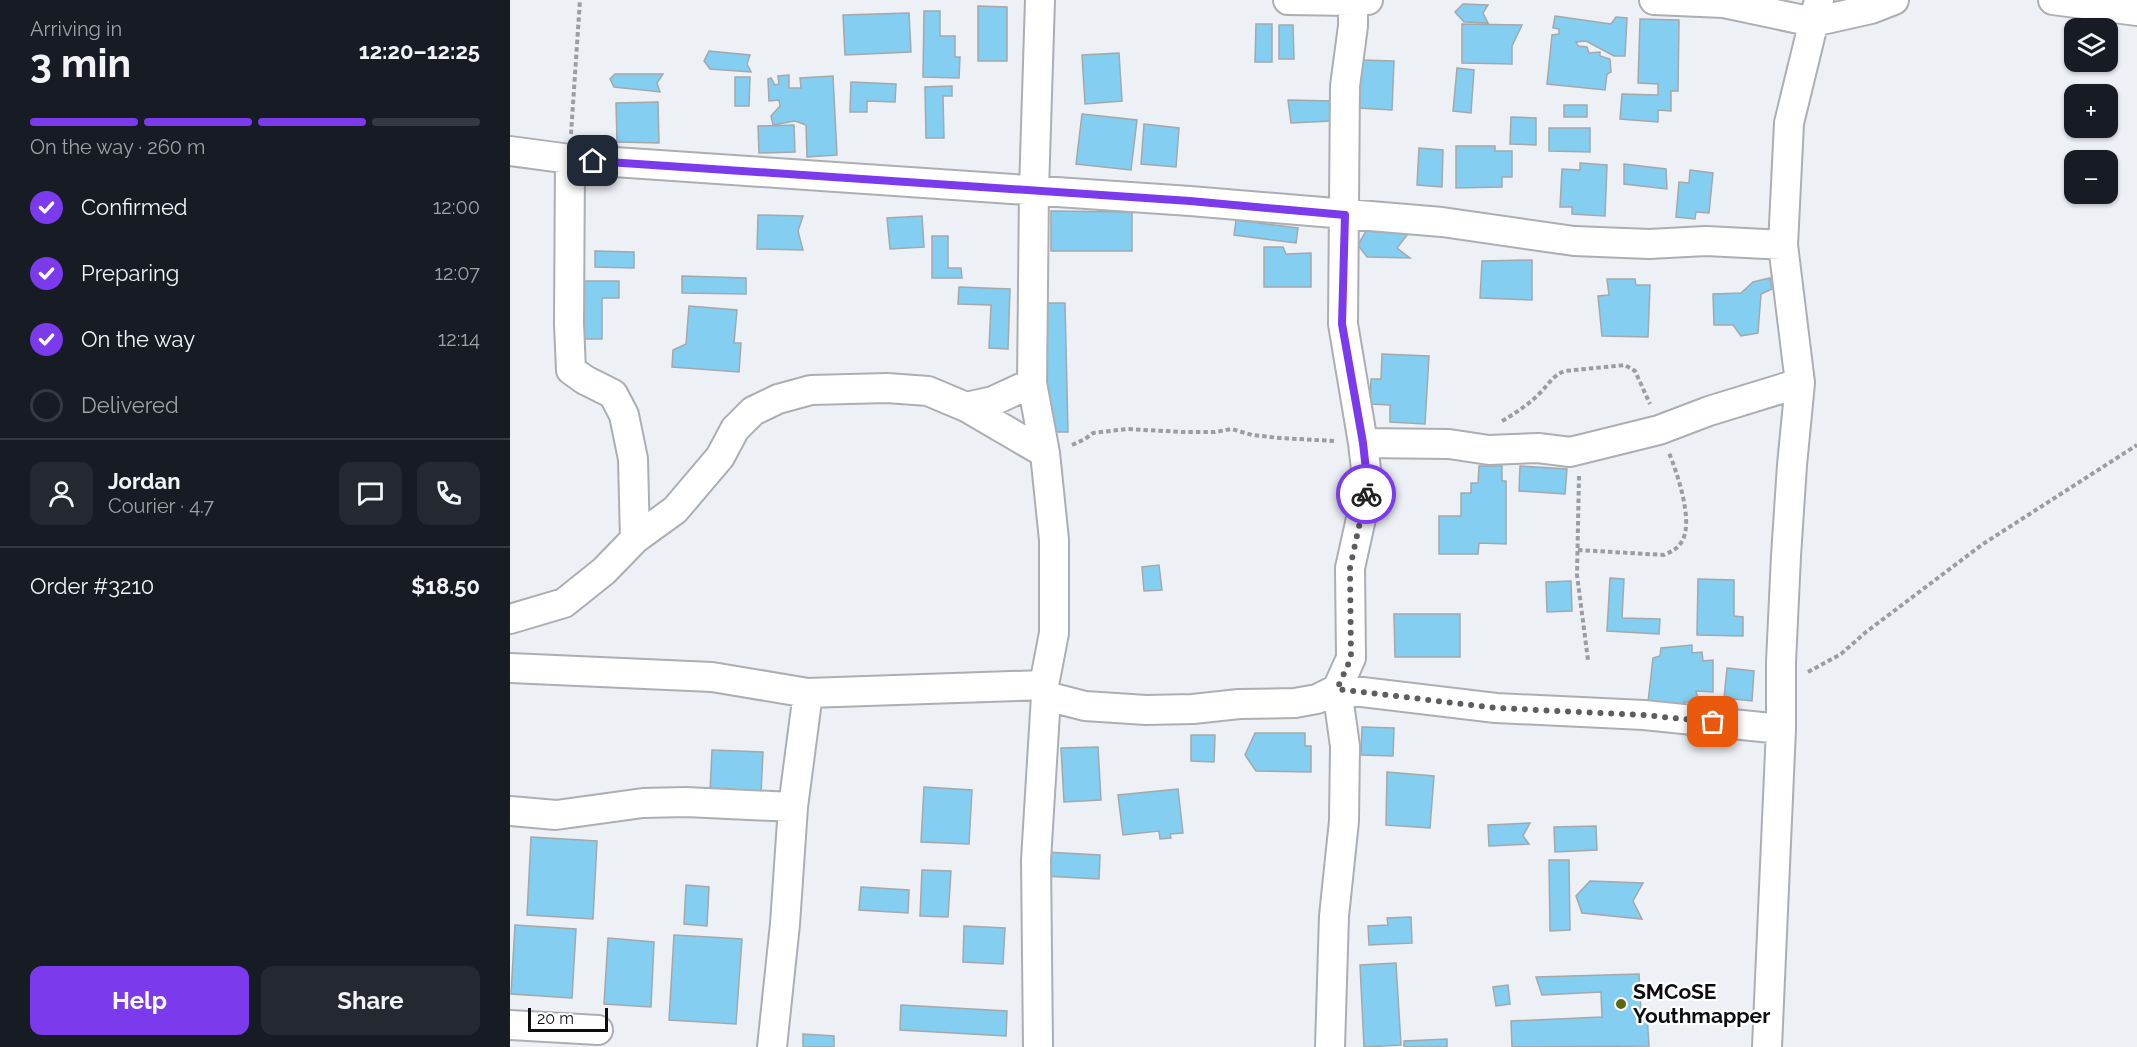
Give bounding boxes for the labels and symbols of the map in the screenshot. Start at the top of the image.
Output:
pin [567,135,618,186]
courier [1336,464,1396,524]
pin [1687,696,1738,747]
place label: SMCoSE Youthmapper [1633,979,1770,1028]
marker: SMCoSE Youthmapper [1614,997,1628,1011]
scale bar [528,1005,608,1032]

